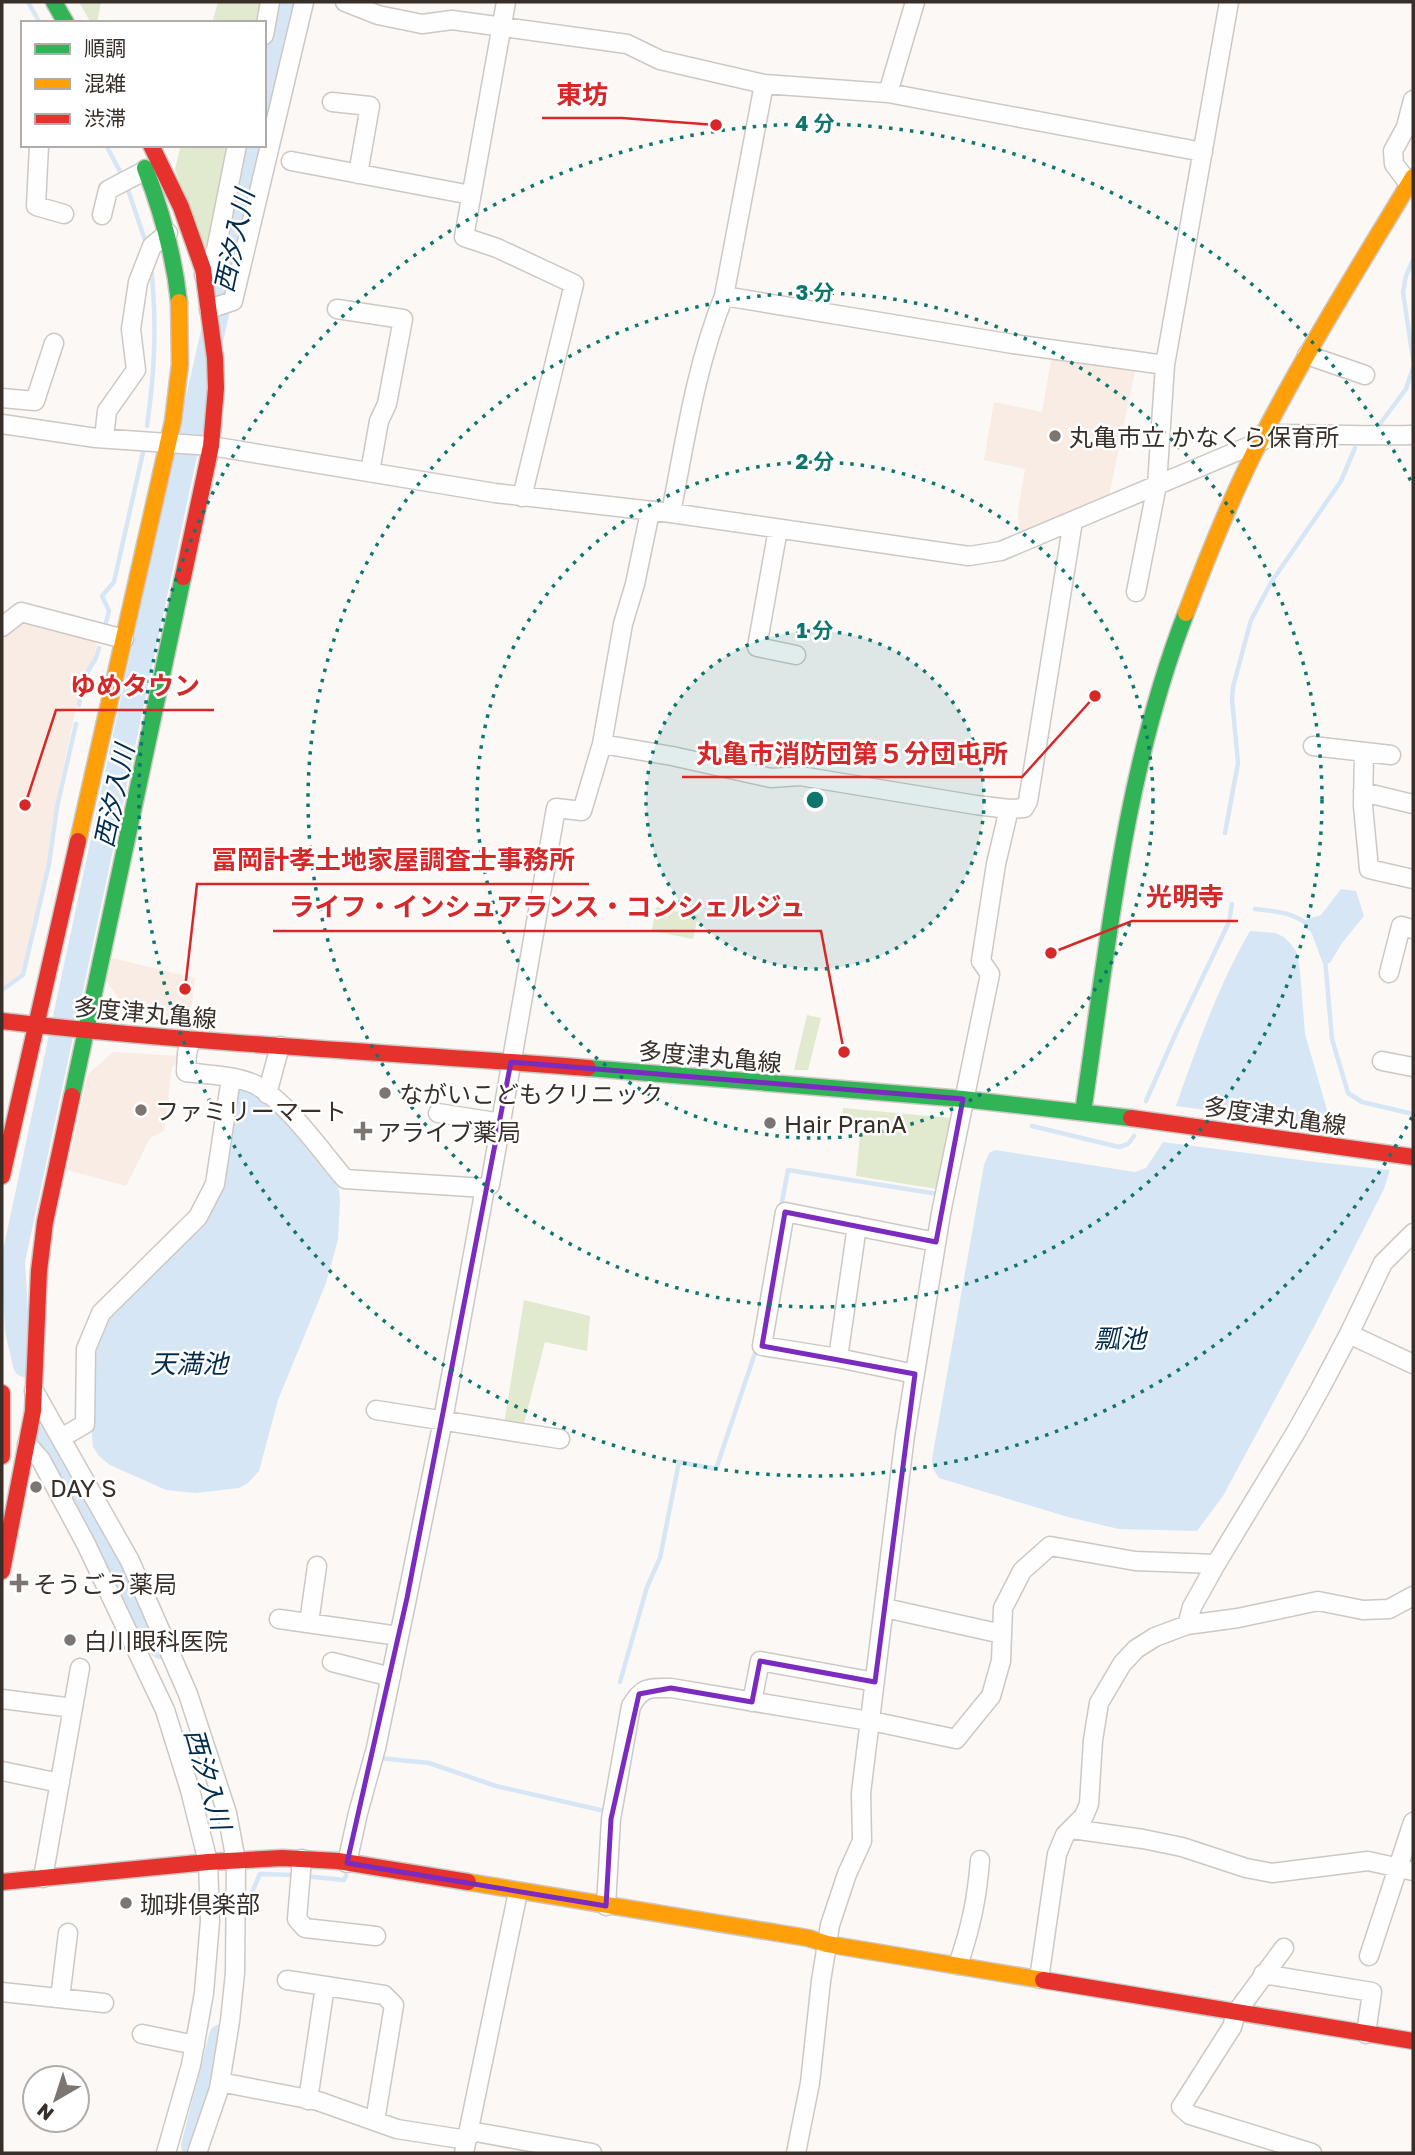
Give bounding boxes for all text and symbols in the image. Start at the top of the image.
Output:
legend [21,21,266,147]
text: 順調 [84,35,126,61]
text: 混雑 [84,70,126,96]
callout: 東坊 [542,71,622,118]
text: 東坊 [556,79,608,110]
text: 渋滞 [84,105,126,131]
text: 4 分 [795,110,835,136]
water label: 西汐入川 [208,184,261,295]
text: 3 分 [795,279,835,305]
place label: 丸亀市立 かなくら保育所 [1069,422,1339,451]
marker: 丸亀市立 かなくら保育所 [1047,428,1063,444]
text: 2 分 [795,448,835,474]
text: 1 分 [796,617,834,643]
callout: ゆめタウン [56,663,214,710]
text: ゆめタウン [70,670,200,701]
callout: 丸亀市消防団第５分団屯所 [682,730,1022,777]
text: 丸亀市消防団第５分団屯所 [696,738,1008,769]
water label: 西汐入川 [88,739,141,850]
centre of rings [803,788,827,812]
callout: 冨岡計孝土地家屋調査士事務所 [197,837,589,884]
text: 冨岡計孝土地家屋調査士事務所 [211,844,575,875]
callout: 光明寺 [1132,874,1238,921]
text: 光明寺 [1146,881,1224,912]
callout: ライフ・インシュアランス・コンシェルジュ [273,884,821,931]
text: ライフ・インシュアランス・コンシェルジュ [288,891,806,922]
street label: 多度津丸亀線 [72,991,218,1033]
street label: 多度津丸亀線 [637,1035,783,1077]
place label: ながいこどもクリニック [399,1079,663,1108]
marker: ながいこどもクリニック [377,1085,393,1101]
street label: 多度津丸亀線 [1202,1091,1348,1139]
place label: ファミリーマート [155,1096,347,1125]
marker: ファミリーマート [133,1102,149,1118]
place label: Hair PranA [784,1109,907,1138]
marker: Hair PranA [762,1115,778,1131]
place label: アライブ薬局 [377,1117,521,1146]
marker: アライブ薬局 [355,1123,371,1139]
water label: 瓢池 [1094,1323,1149,1354]
water label: 天満池 [150,1348,231,1379]
place label: DAY S [50,1473,117,1502]
marker: DAY S [28,1479,44,1495]
place label: そうごう薬局 [33,1569,177,1598]
marker: そうごう薬局 [11,1575,27,1591]
place label: 白川眼科医院 [84,1626,228,1655]
marker: 白川眼科医院 [62,1632,78,1648]
water label: 西汐入川 [179,1725,238,1836]
place label: 珈琲倶楽部 [140,1889,260,1918]
marker: 珈琲倶楽部 [118,1895,134,1911]
north arrow [21,2064,91,2134]
text: N [32,2099,58,2126]

